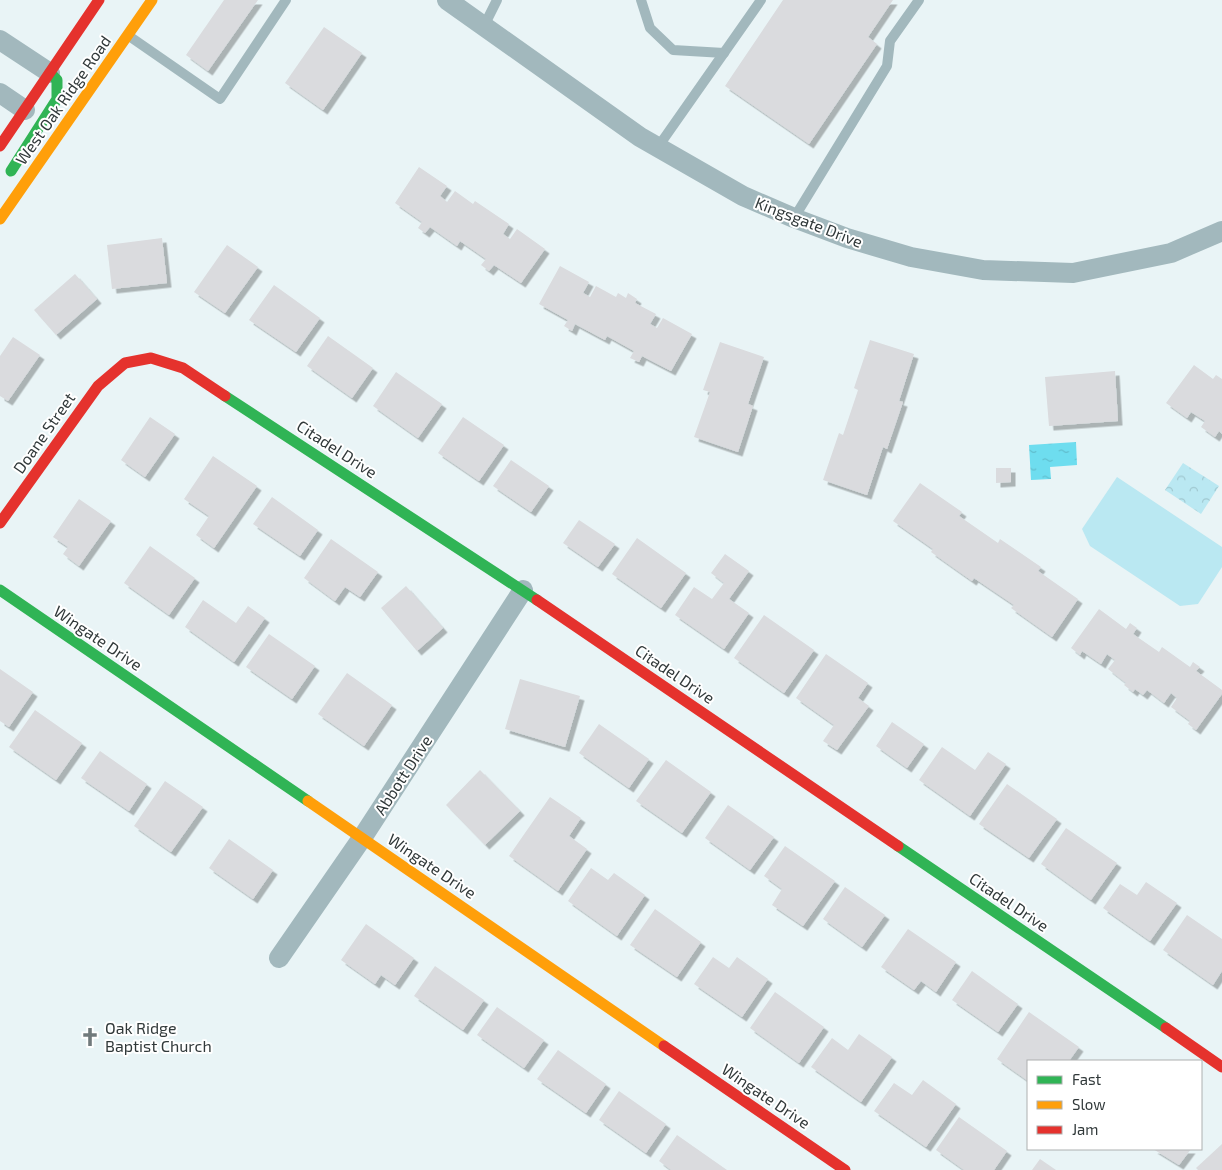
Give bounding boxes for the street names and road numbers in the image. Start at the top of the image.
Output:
street label: West Oak Ridge Road [11,32,114,168]
street label: Kingsgate Drive [753,192,866,251]
street label: Doane Street [9,389,78,477]
street label: Citadel Drive [294,416,381,482]
street label: Wingate Drive [51,601,146,674]
street label: Citadel Drive [632,640,719,707]
street label: Abbott Drive [370,731,435,818]
street label: Wingate Drive [385,829,480,902]
street label: Citadel Drive [966,868,1053,935]
street label: Wingate Drive [719,1059,814,1132]

